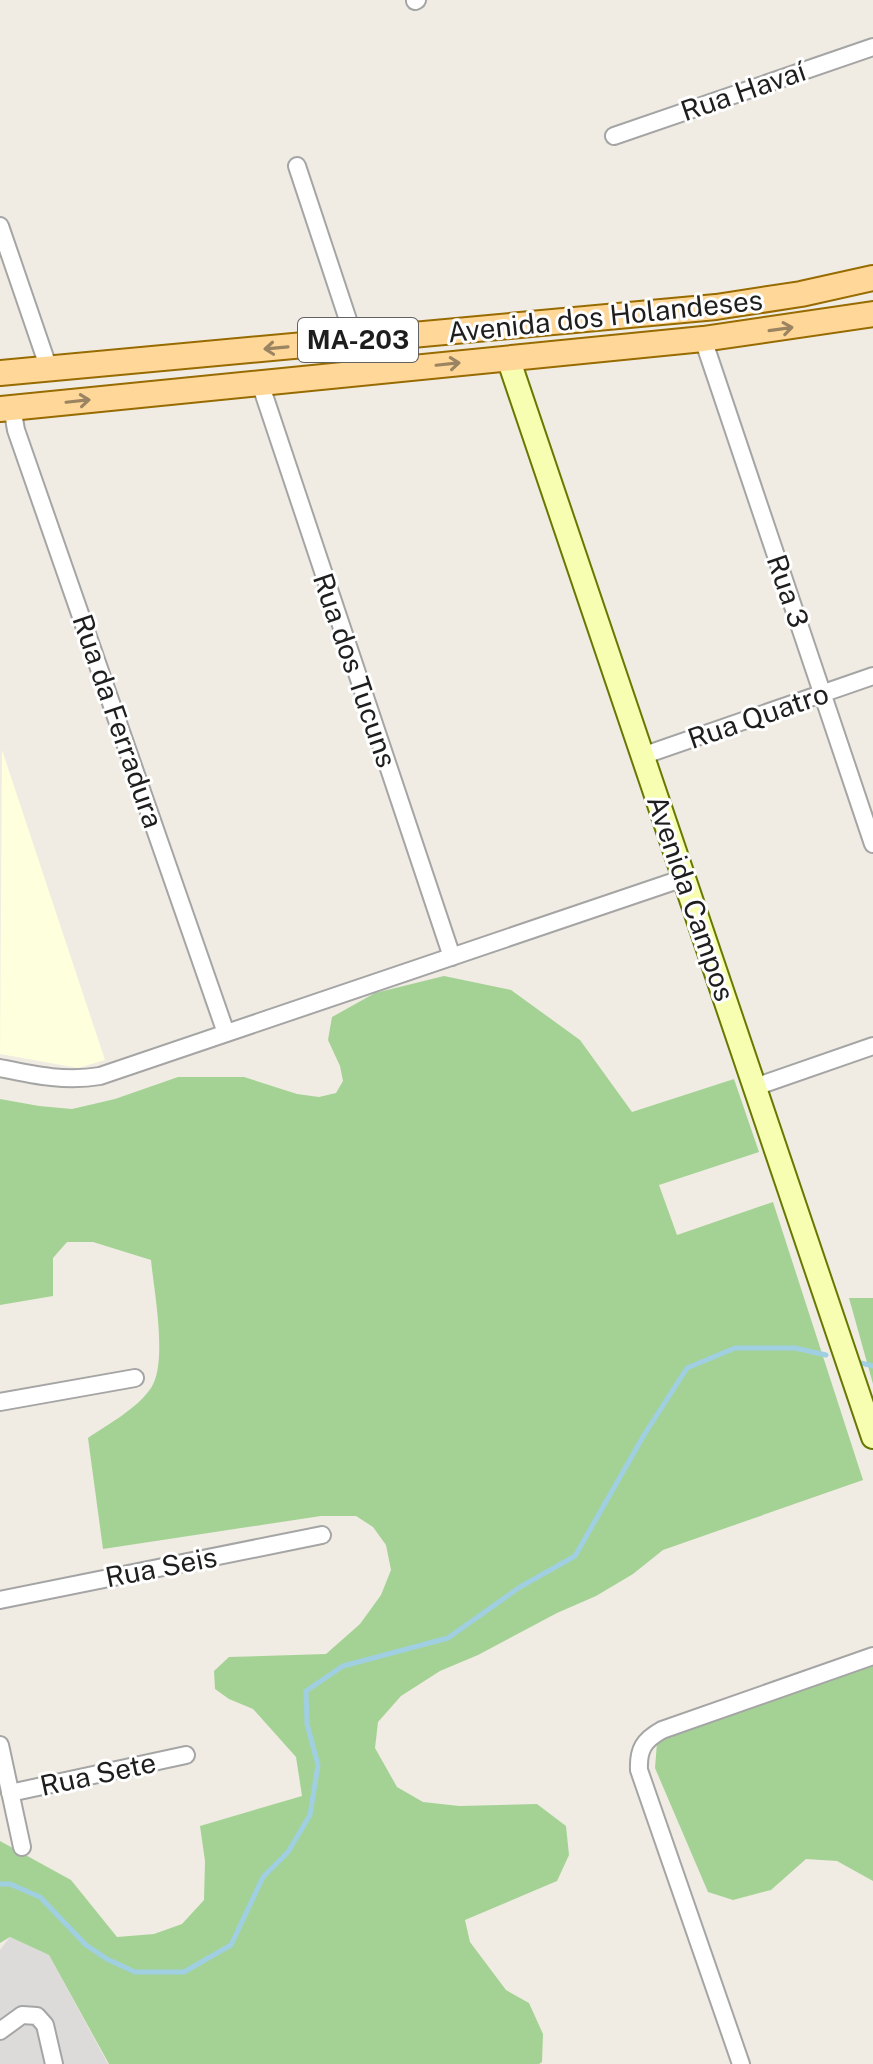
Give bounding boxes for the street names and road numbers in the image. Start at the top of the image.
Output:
street label: Rua Havaí [676,53,811,127]
street label: Avenida dos Holandeses [446,283,764,348]
road number: MA-203 [298,318,418,362]
street label: Rua 3 [761,550,816,632]
street label: Rua dos Tucuns [307,568,404,771]
street label: Rua da Ferradura [66,610,171,832]
street label: Rua Quatro [683,676,833,755]
street label: Avenida Campos [641,791,742,1005]
street label: Rua Seis [102,1540,219,1593]
street label: Rua Sete [37,1745,159,1802]

